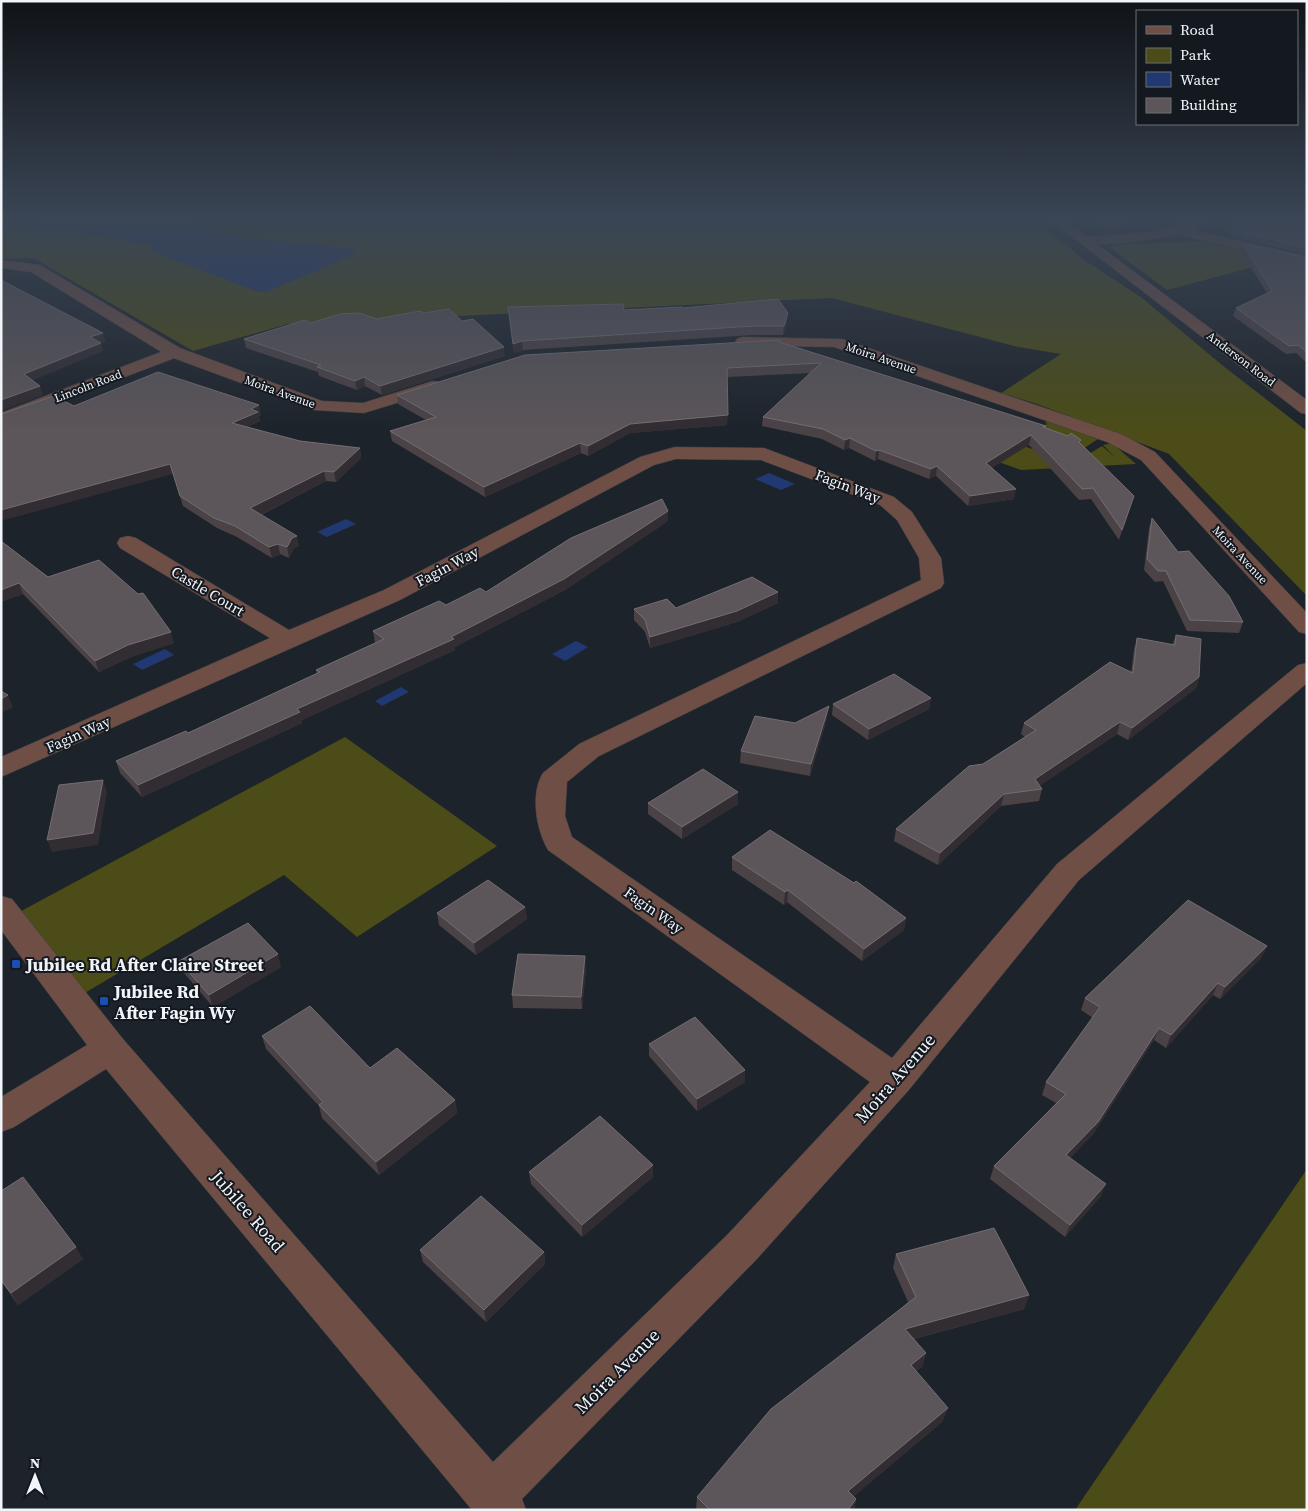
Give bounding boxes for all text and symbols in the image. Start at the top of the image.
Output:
legend [1136,10,1298,125]
text: Road [1180,19,1214,40]
text: Park [1180,44,1212,65]
text: Water [1180,69,1221,90]
text: Building [1180,94,1237,115]
street label: Anderson Road [1203,328,1279,390]
street label: Moira Avenue [843,338,919,378]
street label: Lincoln Road [52,366,124,406]
street label: Moira Avenue [242,372,318,412]
street label: Fagin Way [812,464,884,508]
street label: Moira Avenue [1209,522,1271,588]
street label: Fagin Way [412,541,482,591]
street label: Castle Court [167,561,249,621]
street label: Fagin Way [42,710,114,758]
street label: Fagin Way [620,882,688,938]
place label: Jubilee Rd After Claire Street [25,952,264,977]
marker: Jubilee Rd After Claire Street [10,958,22,970]
place label: Jubilee Rd After Fagin Wy [113,979,236,1025]
marker: Jubilee Rd After Fagin Wy [98,995,110,1007]
street label: Moira Avenue [849,1028,941,1128]
street label: Jubilee Road [205,1164,291,1257]
street label: Moira Avenue [569,1323,665,1419]
north arrow [10,1451,60,1501]
text: N [30,1453,40,1473]

